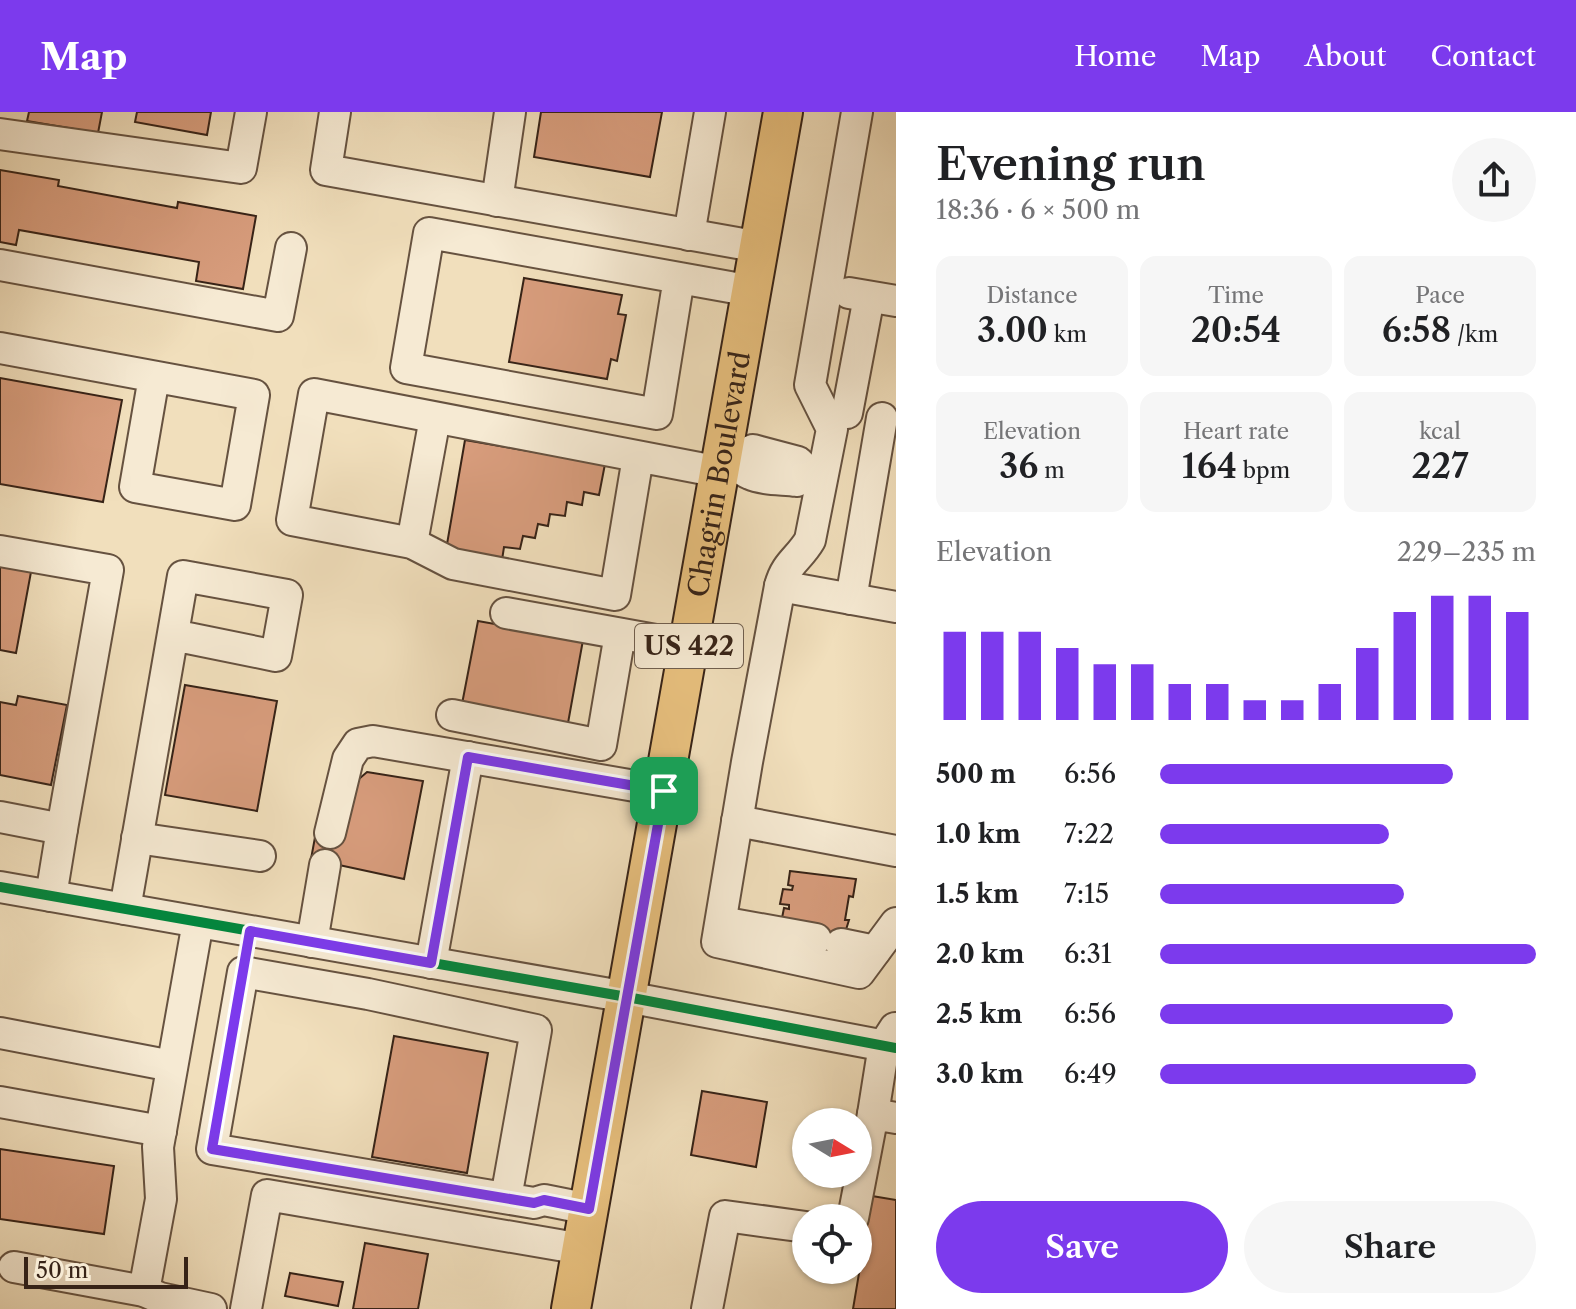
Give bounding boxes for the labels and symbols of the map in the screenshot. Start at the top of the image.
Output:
street label: Chagrin Boulevard [680,348,757,600]
road number: US 422 [635,624,743,668]
pin [630,757,698,825]
north arrow [792,1108,872,1188]
scale bar [24,1253,188,1289]

